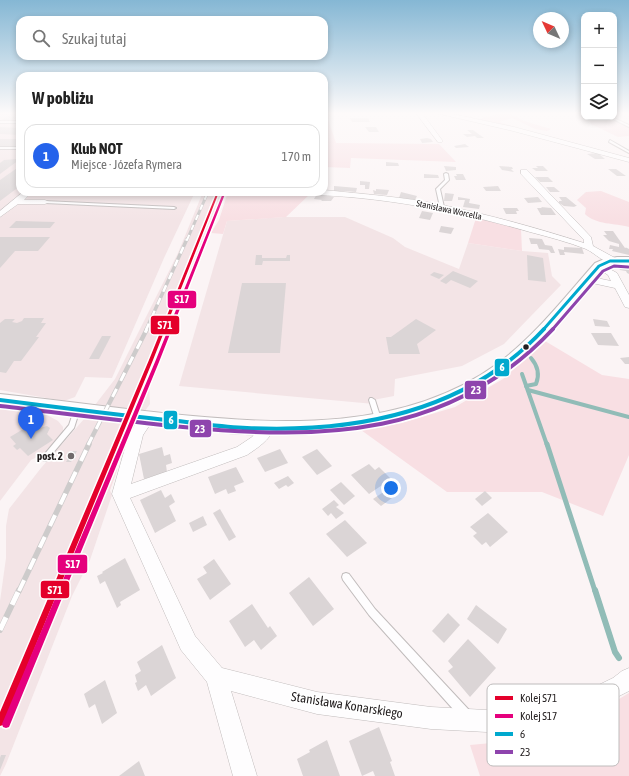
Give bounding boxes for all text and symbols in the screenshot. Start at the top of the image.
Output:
north arrow [533,12,569,48]
map controls [581,12,617,120]
button: + [581,12,617,48]
search box [16,16,328,60]
icon: search [30,27,52,49]
text: Szukaj tutaj [62,30,126,47]
button: − [581,48,617,84]
button: layers [581,84,617,120]
text: W pobliżu [32,88,94,108]
text: Klub NOT [71,140,123,157]
text: 1 [43,149,49,164]
text: 170 m [282,149,311,164]
text: Miejsce · Józefa Rymera [71,157,182,172]
street label: Stanisława Worcella [415,198,483,222]
line badge: S17 [167,290,197,309]
text: S17 [175,293,189,305]
line badge: S71 [150,315,180,335]
text: S71 [158,319,172,331]
unlabelled marker [521,342,531,352]
line badge: 6 [494,358,510,377]
text: 6 [499,361,505,373]
line badge: 23 [464,380,487,400]
text: 23 [471,384,481,396]
pin: 1 [18,406,44,439]
line badge: 6 [163,410,178,430]
text: 6 [168,414,174,426]
line badge: 23 [189,419,212,438]
text: 23 [195,423,205,435]
place label: post. 2 [37,450,63,462]
marker: post. 2 [66,451,76,461]
your location [381,478,401,498]
line badge: S17 [57,554,88,574]
text: S17 [66,558,80,570]
line badge: S71 [40,580,70,599]
text: S71 [48,584,62,596]
legend [487,684,619,766]
street label: Stanisława Konarskiego [290,689,404,721]
text: Kolej S71 [520,692,557,704]
text: Kolej S17 [520,710,557,722]
text: 6 [520,728,525,740]
text: 23 [520,746,530,758]

